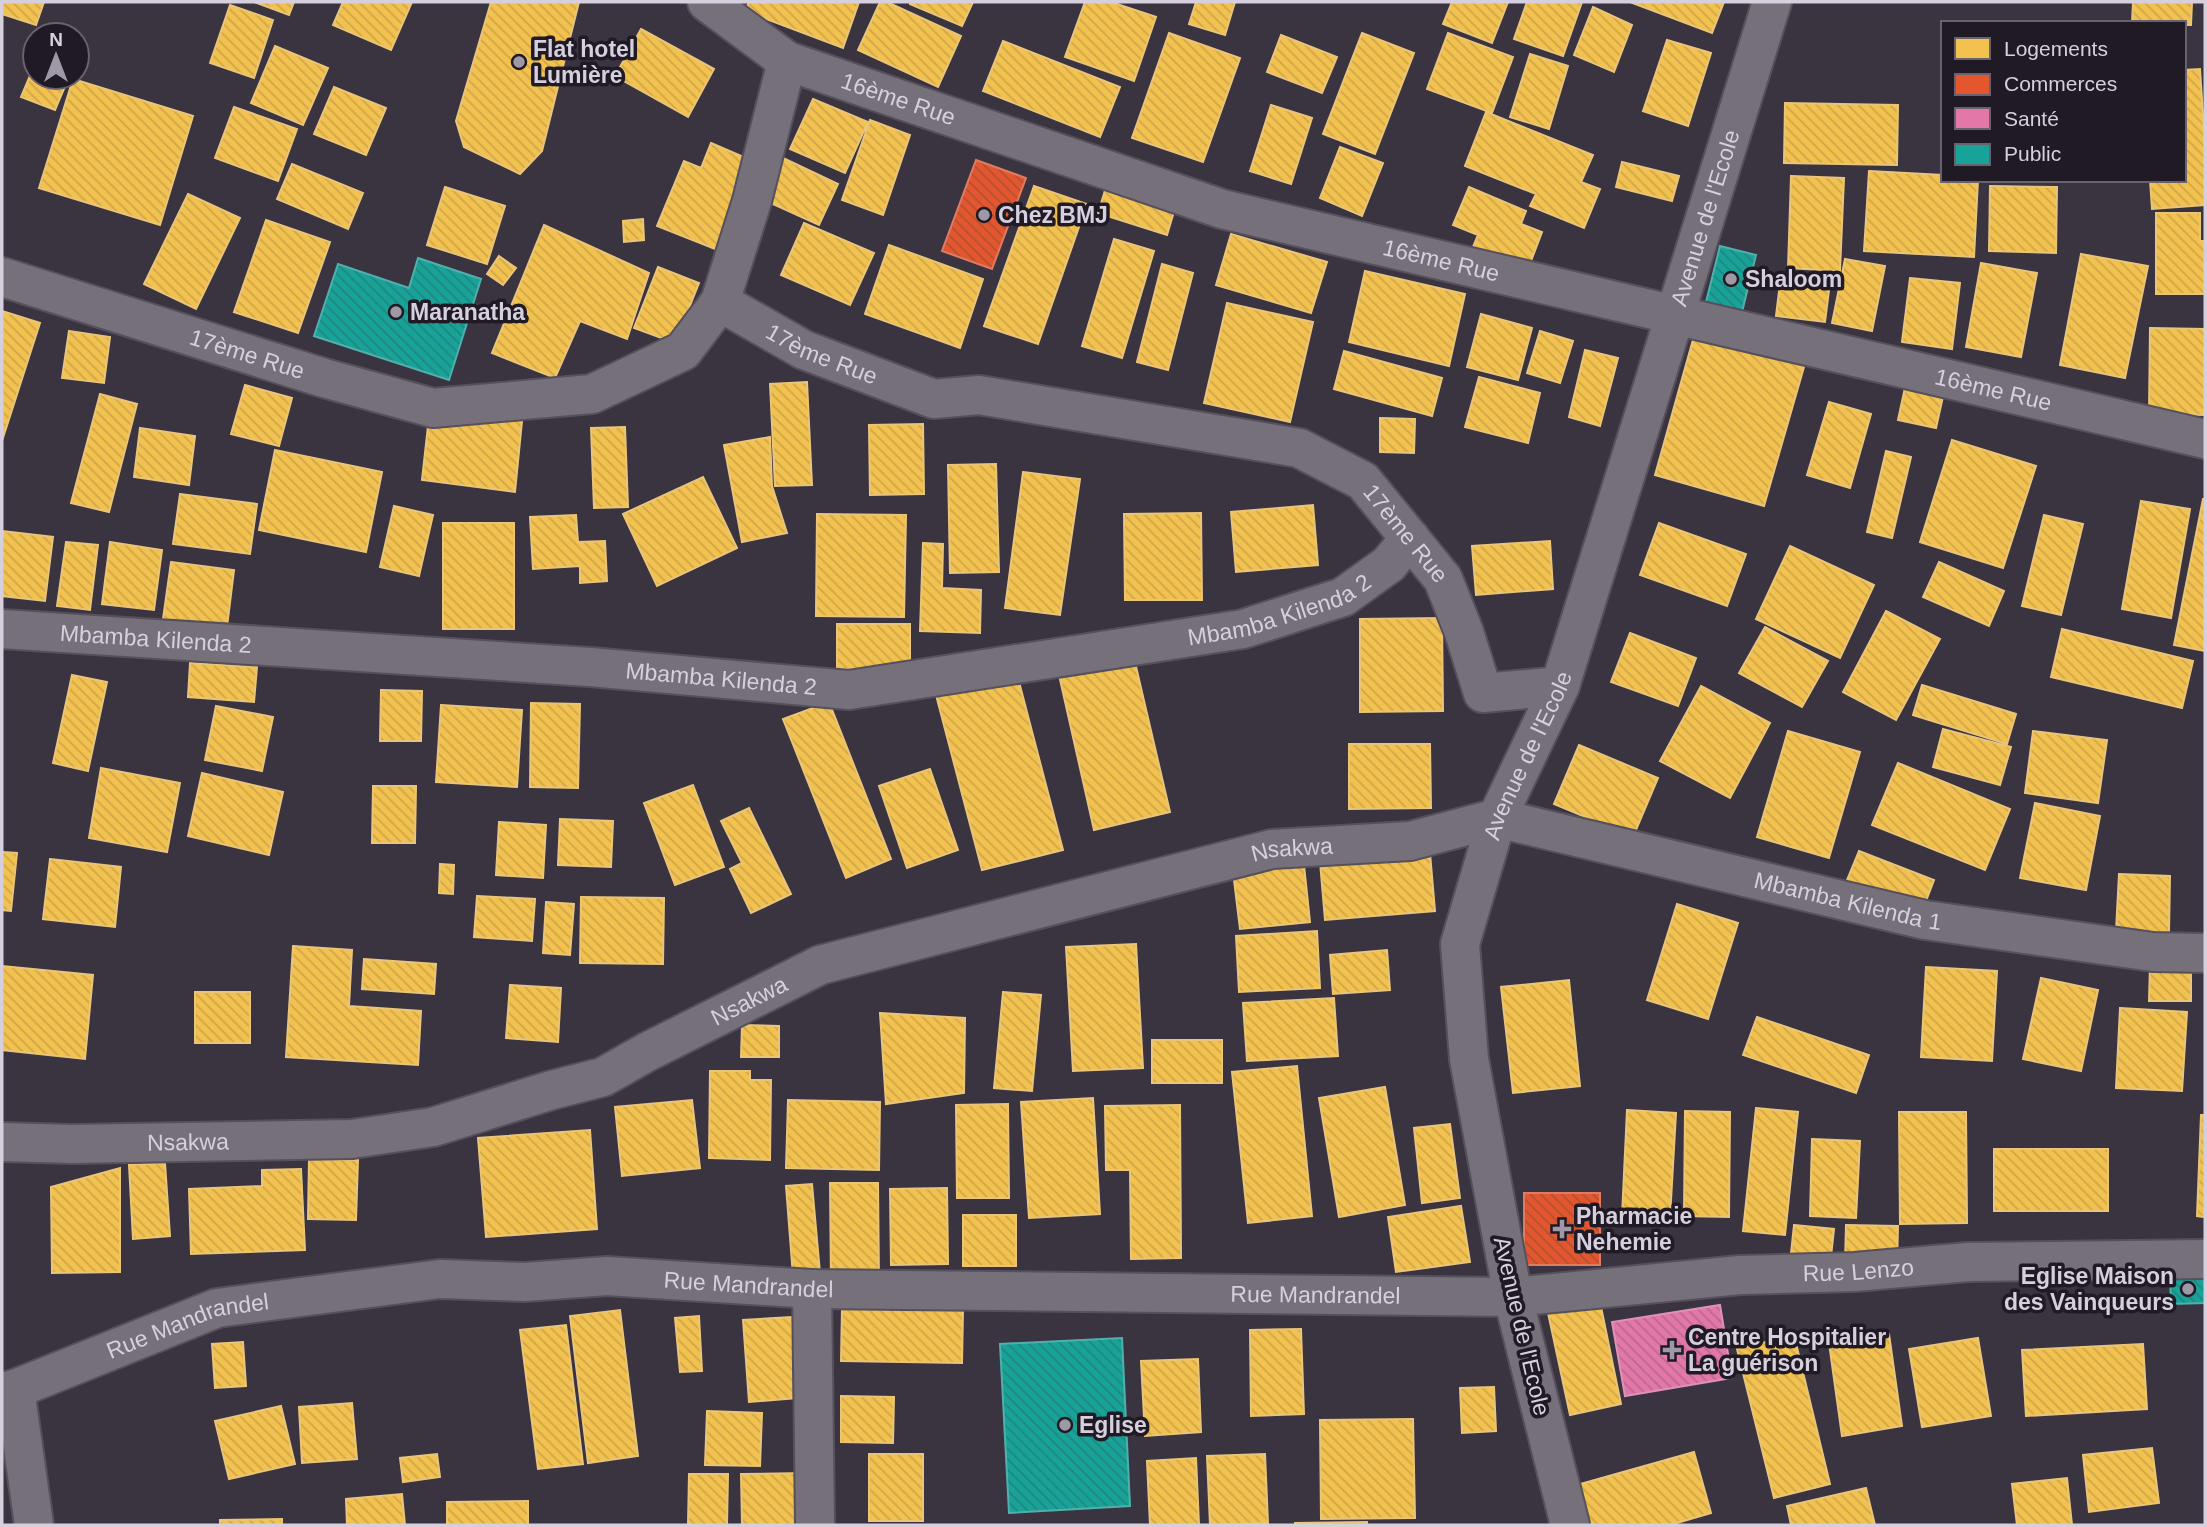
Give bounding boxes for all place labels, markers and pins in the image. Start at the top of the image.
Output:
place label: Flat hotel Lumière [533,36,635,88]
marker: Flat hotel Lumière [511,54,527,70]
place label: Chez BMJ [998,202,1108,228]
marker: Chez BMJ [976,207,992,223]
place label: Shaloom [1745,266,1842,292]
marker: Shaloom [1723,271,1739,287]
place label: Maranatha [410,299,525,325]
marker: Maranatha [388,304,404,320]
place label: Pharmacie Nehemie [1576,1203,1692,1255]
marker: Pharmacie Nehemie [1554,1221,1570,1237]
place label: Eglise Maison des Vainqueurs [2004,1263,2174,1315]
marker: Eglise Maison des Vainqueurs [2180,1281,2196,1297]
place label: Centre Hospitalier La guérison [1688,1324,1886,1376]
marker: Centre Hospitalier La guérison [1662,1340,1682,1360]
place label: Eglise [1079,1412,1147,1438]
marker: Eglise [1057,1417,1073,1433]

